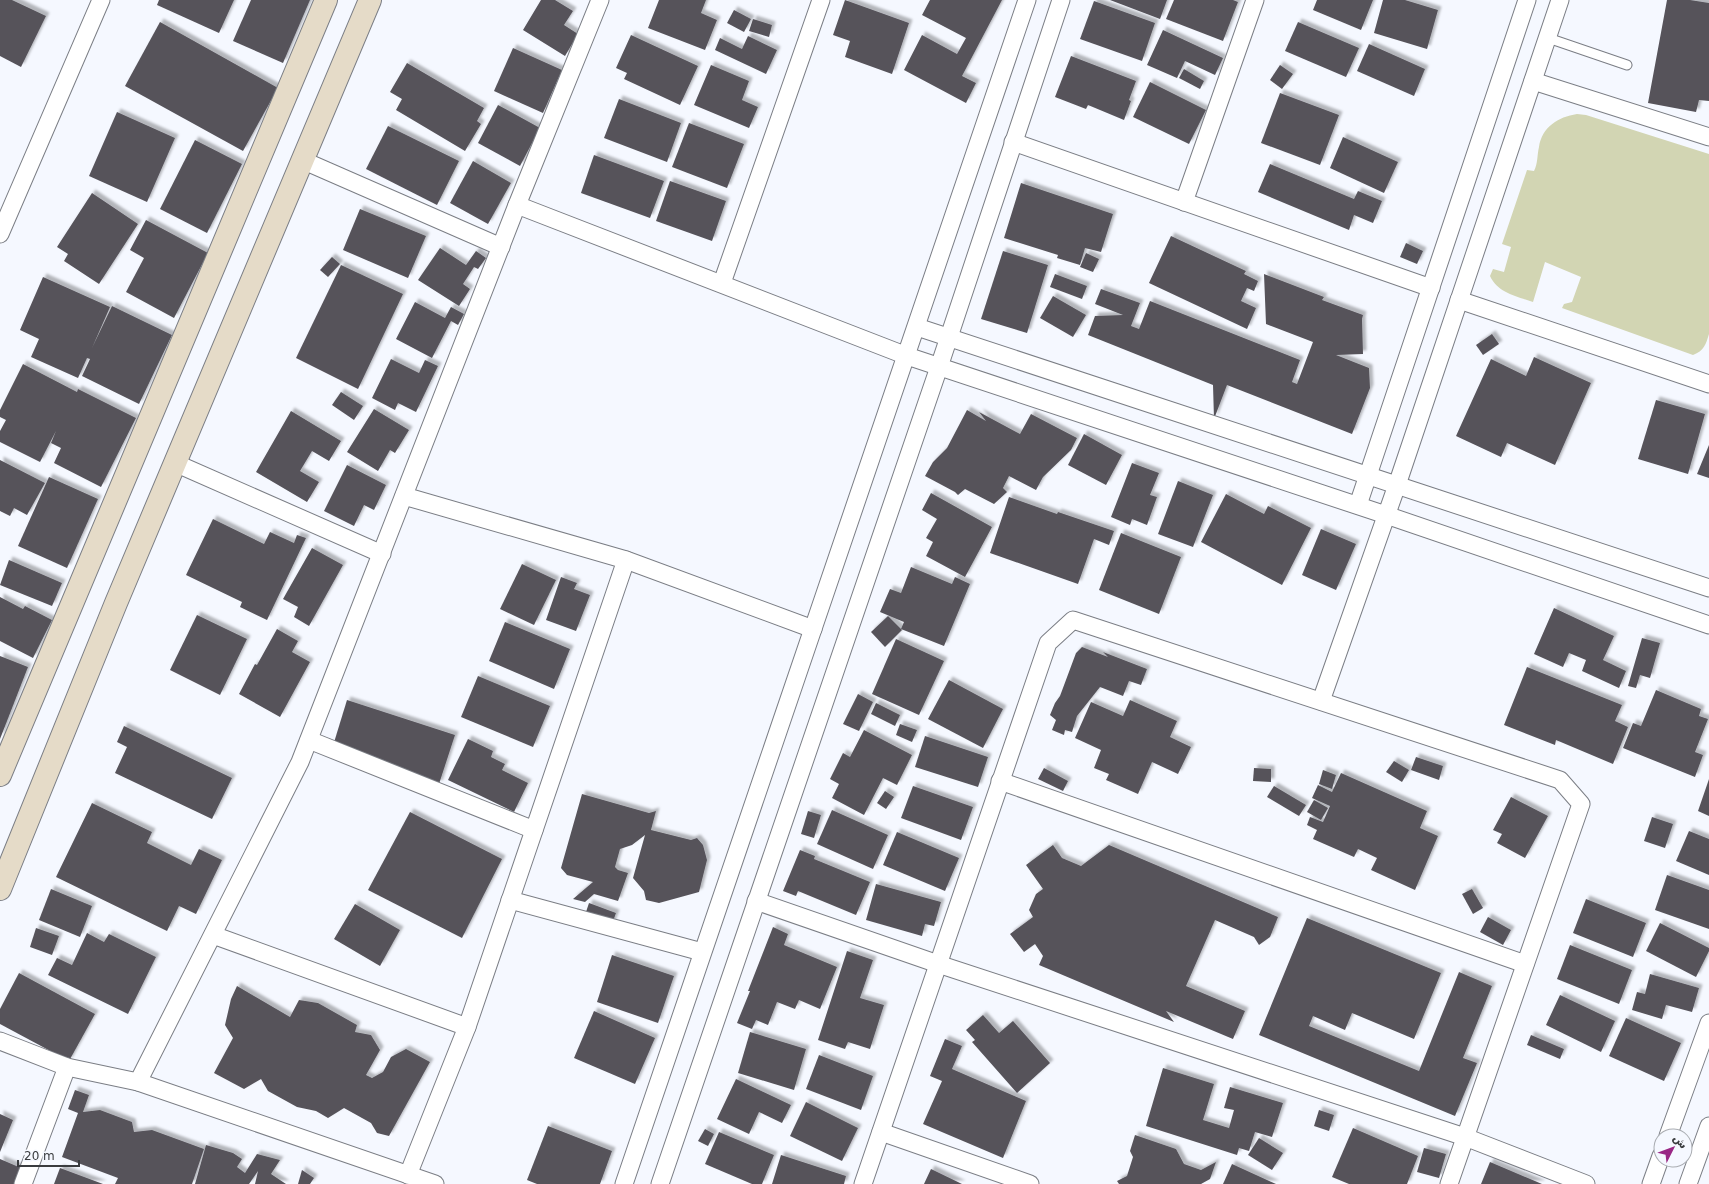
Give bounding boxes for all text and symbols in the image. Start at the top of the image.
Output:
north arrow [1653,1128,1693,1168]
text: ش [1670,1132,1690,1152]
scale bar [18,1142,79,1168]
text: 20 m [24,1149,55,1163]

